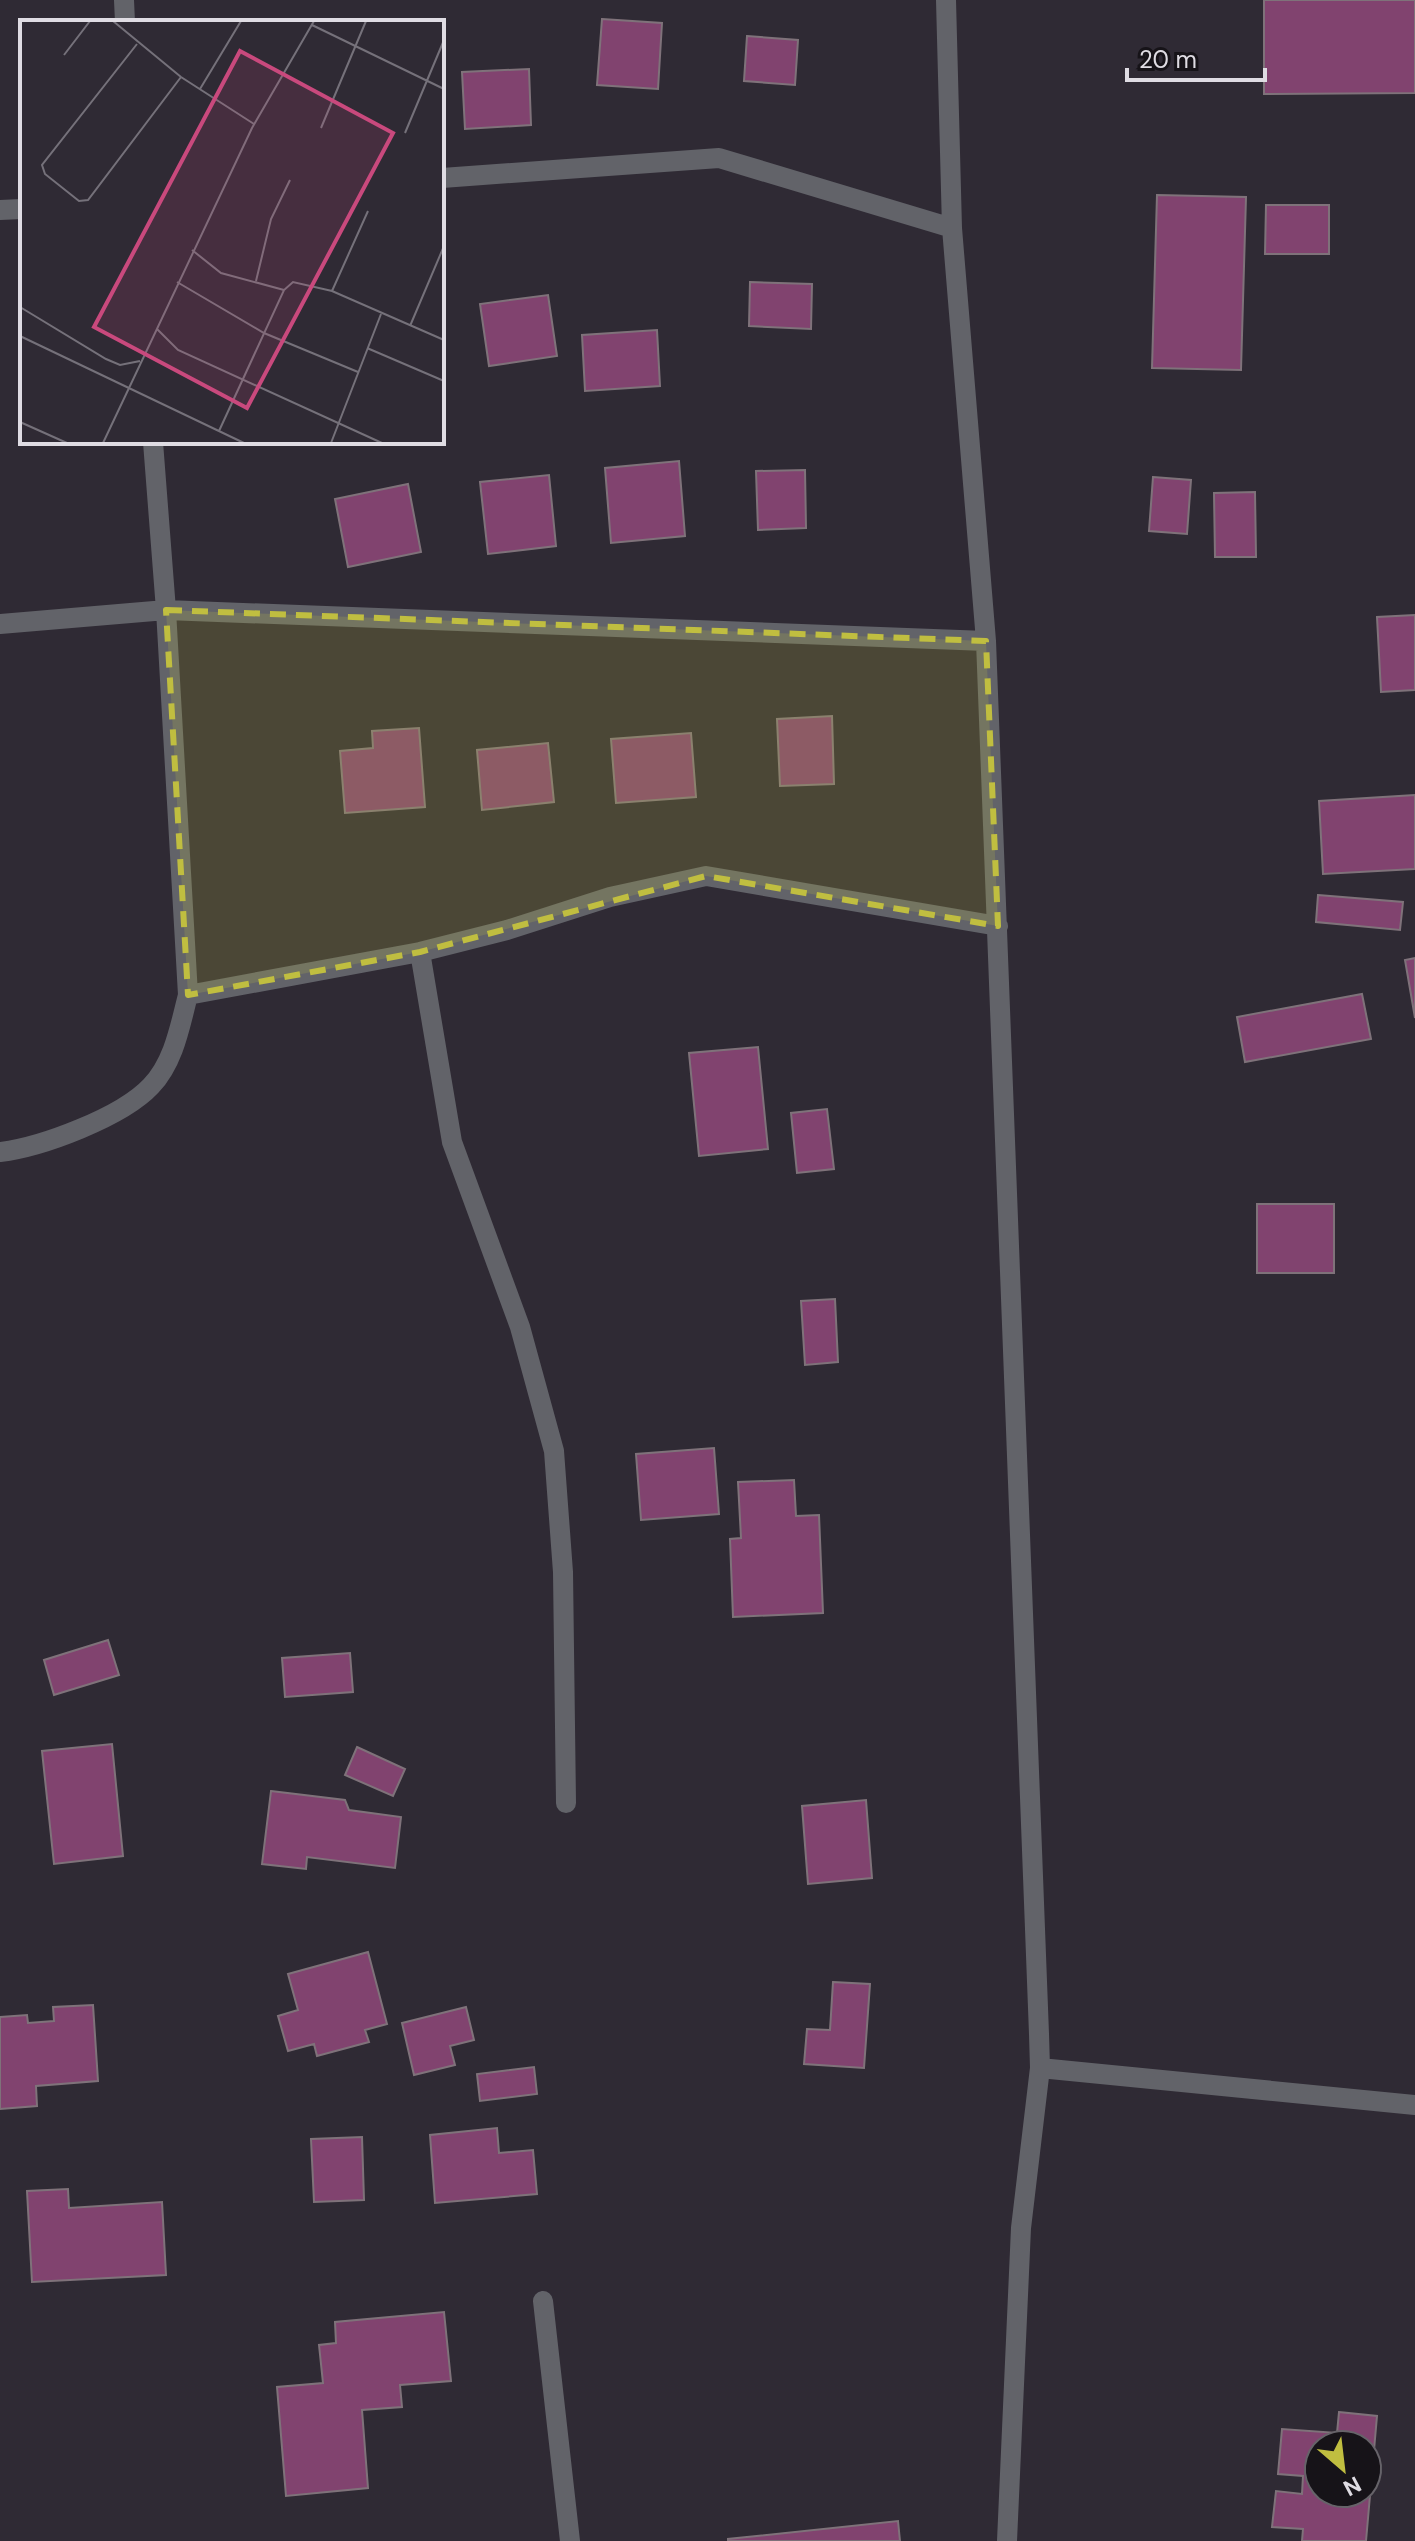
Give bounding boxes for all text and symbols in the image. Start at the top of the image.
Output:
inset map [20,20,444,444]
scale bar [1127,32,1265,82]
text: 20 m [1139,44,1197,75]
north arrow [1303,2429,1383,2509]
text: N [1338,2470,1366,2503]

